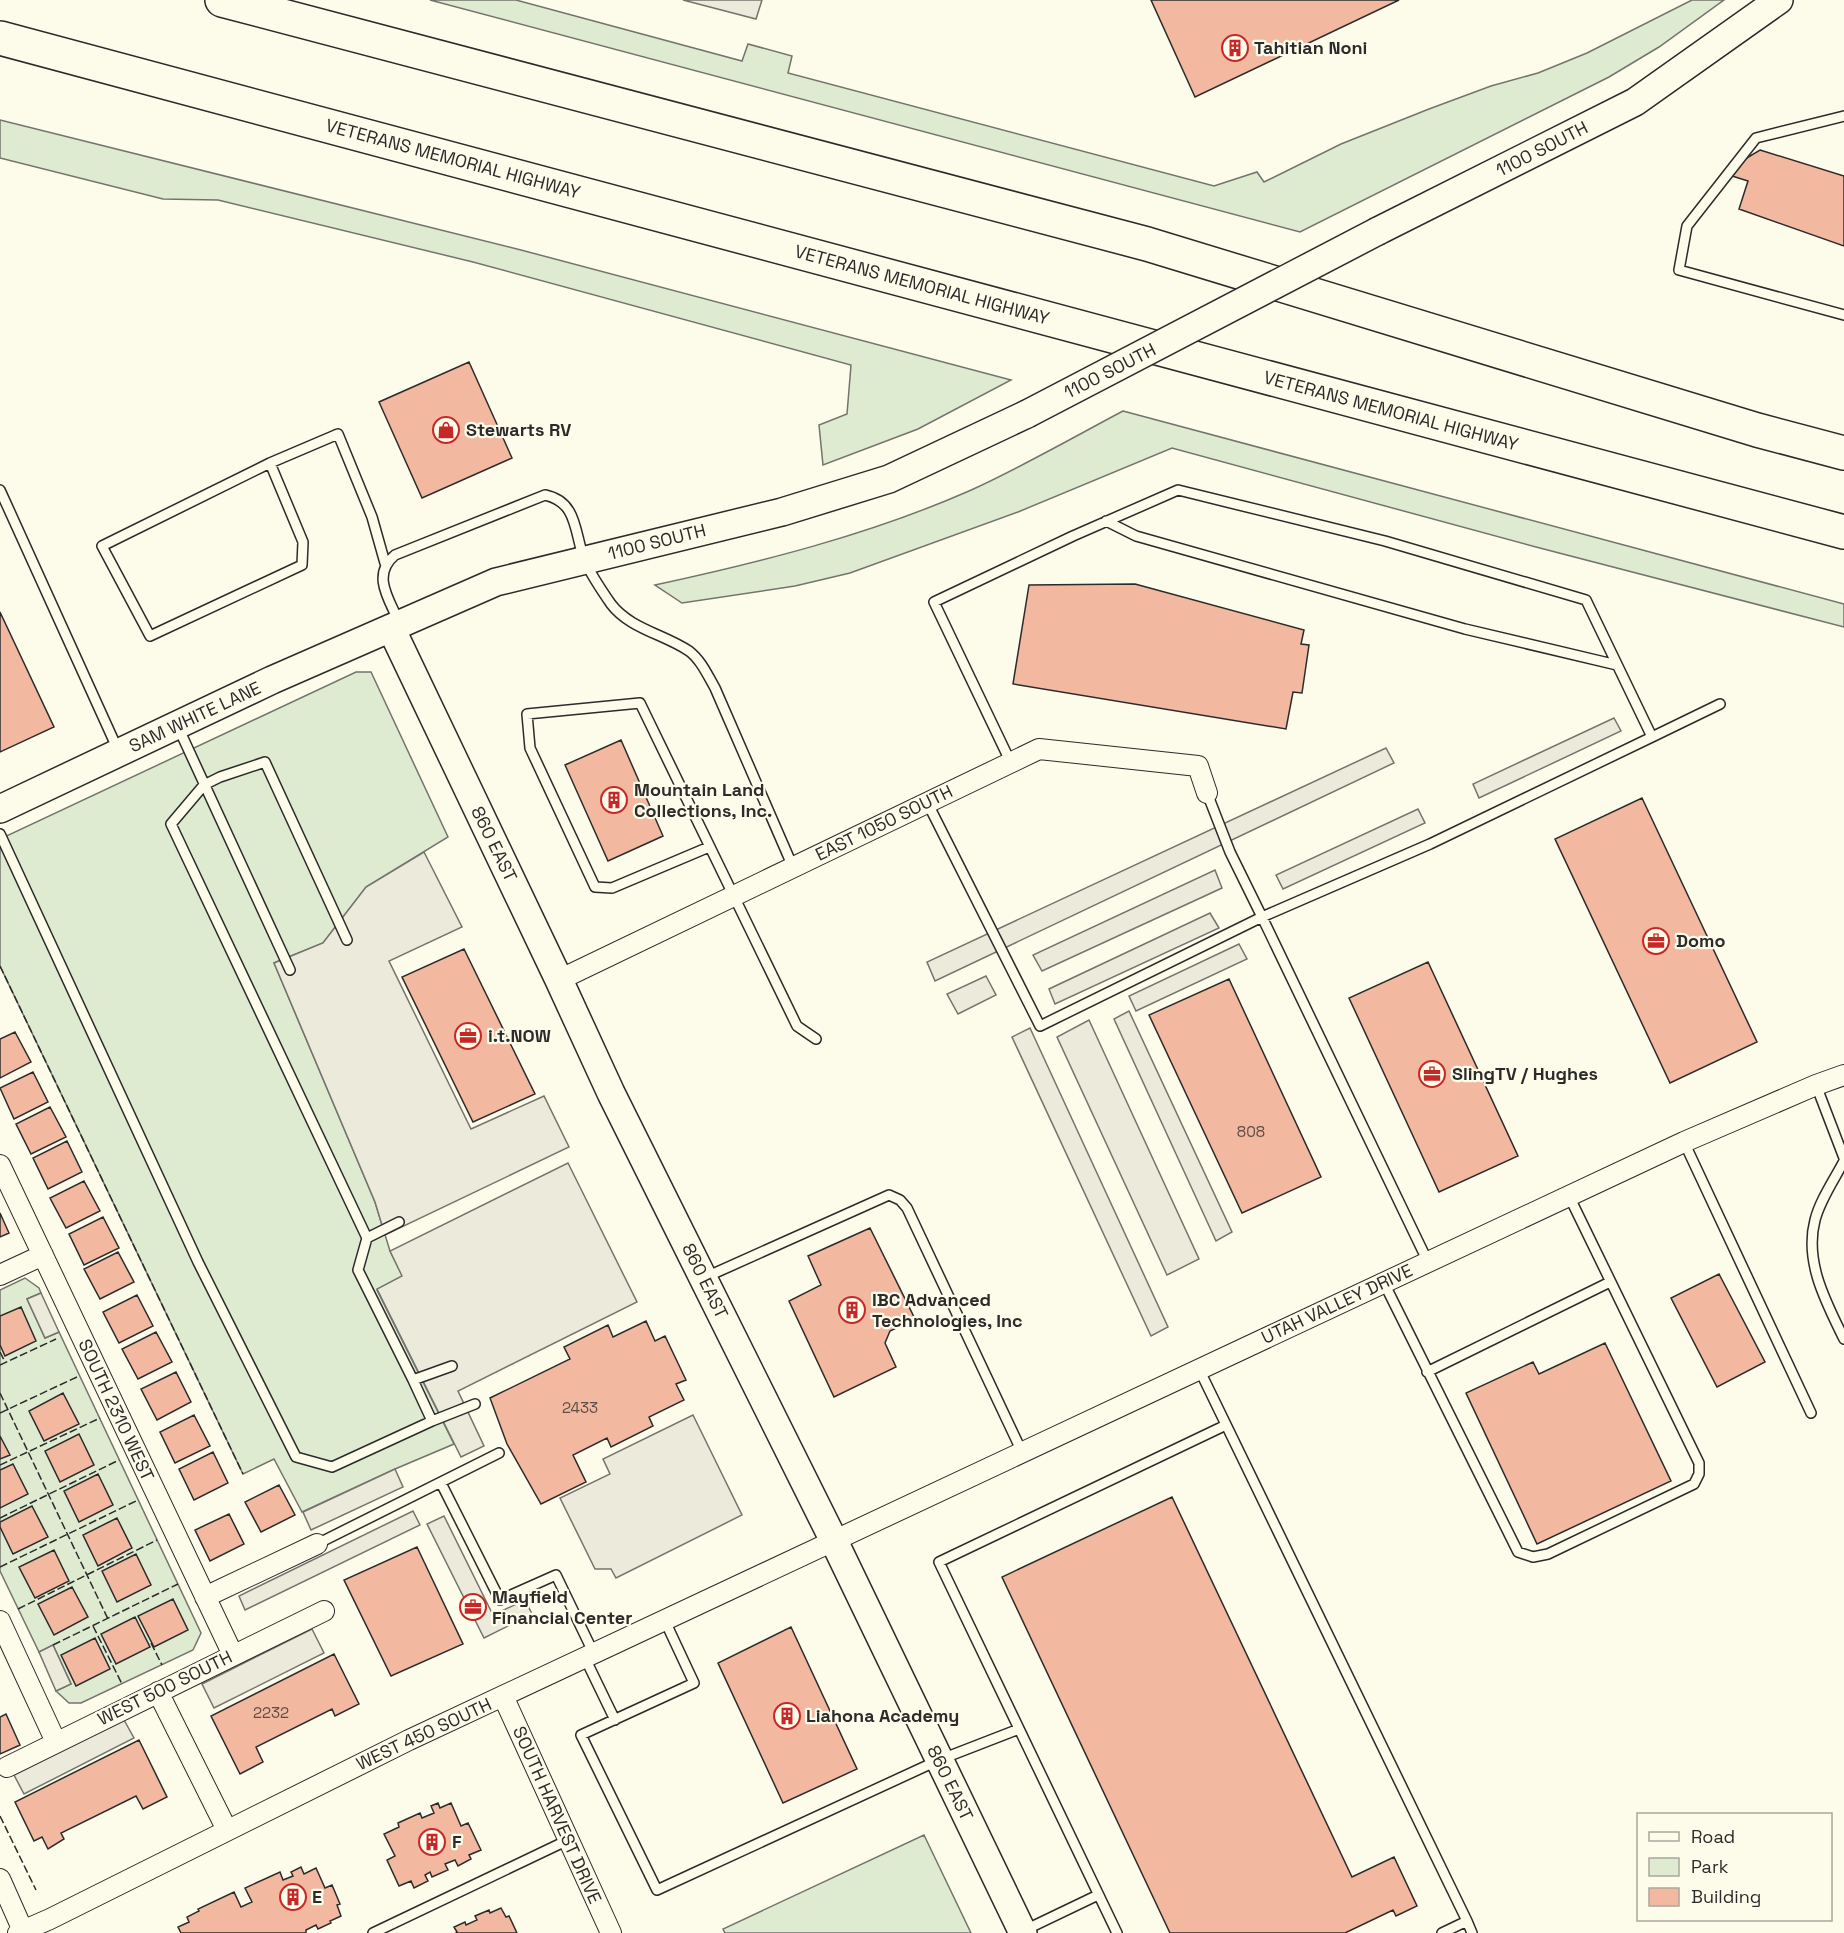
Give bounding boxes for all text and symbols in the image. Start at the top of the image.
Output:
building icon: Tahitian Noni [1220,33,1250,63]
place label: Tahitian Noni [1254,36,1367,59]
street label: VETERANS MEMORIAL HIGHWAY [323,113,583,204]
street label: 1100 SOUTH [1492,116,1592,182]
street label: VETERANS MEMORIAL HIGHWAY [792,239,1052,330]
street label: 1100 SOUTH [1060,338,1160,404]
street label: VETERANS MEMORIAL HIGHWAY [1261,365,1521,456]
shop icon: Stewarts RV [431,415,461,445]
place label: Stewarts RV [466,418,571,441]
street label: 1100 SOUTH [605,518,708,565]
street label: SAM WHITE LANE [125,676,264,757]
place label: Mountain Land Collections, Inc. [634,778,772,822]
street label: EAST 1050 SOUTH [811,779,956,866]
building icon: Mountain Land Collections, Inc. [599,785,629,815]
street label: 860 EAST [466,802,523,886]
office icon: Domo [1641,926,1671,956]
place label: Domo [1676,929,1725,952]
office icon: i.t.NOW [453,1021,483,1051]
place label: i.t.NOW [488,1024,551,1047]
office icon: SlingTV / Hughes [1417,1059,1447,1089]
place label: SlingTV / Hughes [1452,1062,1598,1085]
house number: 808 [1237,1122,1265,1141]
street label: 860 EAST [677,1239,734,1323]
street label: UTAH VALLEY DRIVE [1257,1258,1416,1349]
place label: IBC Advanced Technologies, Inc [872,1288,1023,1332]
building icon: IBC Advanced Technologies, Inc [837,1295,867,1325]
street label: SOUTH 2310 WEST [73,1335,160,1485]
house number: 2433 [562,1398,598,1417]
place label: Mayfield Financial Center [492,1585,632,1629]
office icon: Mayfield Financial Center [458,1592,488,1622]
street label: WEST 500 SOUTH [94,1645,236,1730]
street label: WEST 450 SOUTH [352,1692,495,1775]
building icon: Liahona Academy [772,1701,802,1731]
house number: 2232 [253,1703,289,1722]
place label: Liahona Academy [806,1704,959,1727]
street label: SOUTH HARVEST DRIVE [508,1722,607,1907]
street label: 860 EAST [922,1741,979,1825]
legend [1637,1813,1832,1921]
text: Road [1691,1825,1735,1848]
building icon: F [417,1827,447,1857]
place label: F [452,1830,462,1853]
text: Park [1691,1855,1729,1878]
building icon: E [278,1882,308,1912]
place label: E [312,1885,322,1908]
text: Building [1691,1885,1761,1908]

